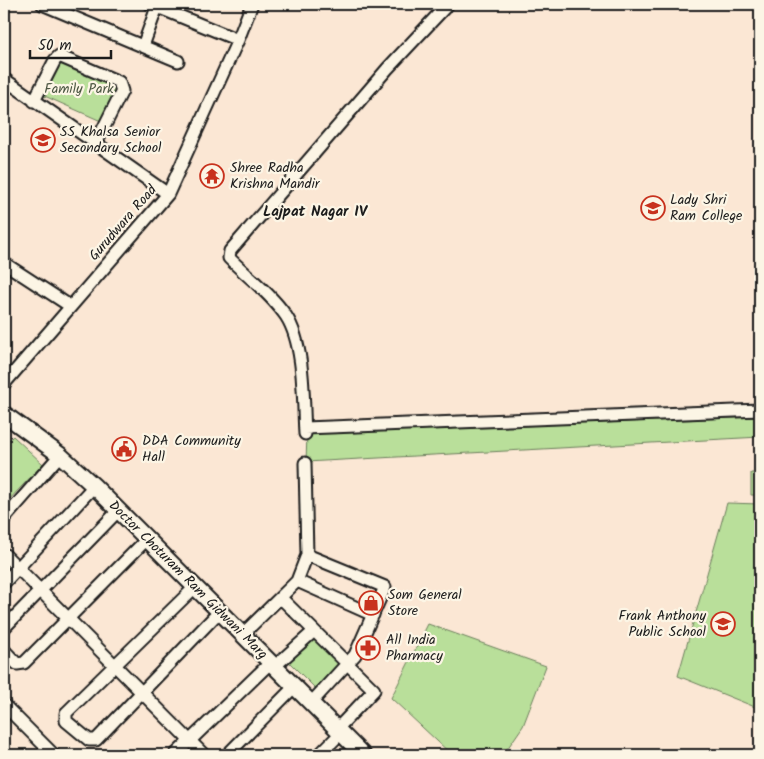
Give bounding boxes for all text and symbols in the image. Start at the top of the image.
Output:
scale bar [30,28,111,60]
text: 50 m [38,34,72,58]
park label: Family Park [44,78,114,100]
place label: SS Khalsa Senior Secondary School [60,121,162,159]
school or university icon: SS Khalsa Senior Secondary School [30,127,56,153]
place label: Shree Radha Krishna Mandir [230,157,321,195]
temple icon: Shree Radha Krishna Mandir [199,163,225,189]
street label: Gurudwara Road [84,179,163,266]
place label: Lady Shri Ram College [670,189,743,227]
school or university icon: Lady Shri Ram College [640,195,666,221]
district label: Lajpat Nagar IV [263,200,368,224]
place label: DDA Community Hall [142,430,241,468]
public building icon: DDA Community Hall [111,436,137,462]
street label: Doctor Choturam Ram Gidwani Marg [103,495,273,665]
place label: Som General Store [388,584,462,622]
shop icon: Som General Store [358,590,384,616]
place label: Frank Anthony Public School [619,605,707,643]
school or university icon: Frank Anthony Public School [710,611,736,637]
place label: All India Pharmacy [386,629,443,667]
pharmacy icon: All India Pharmacy [355,635,381,661]

